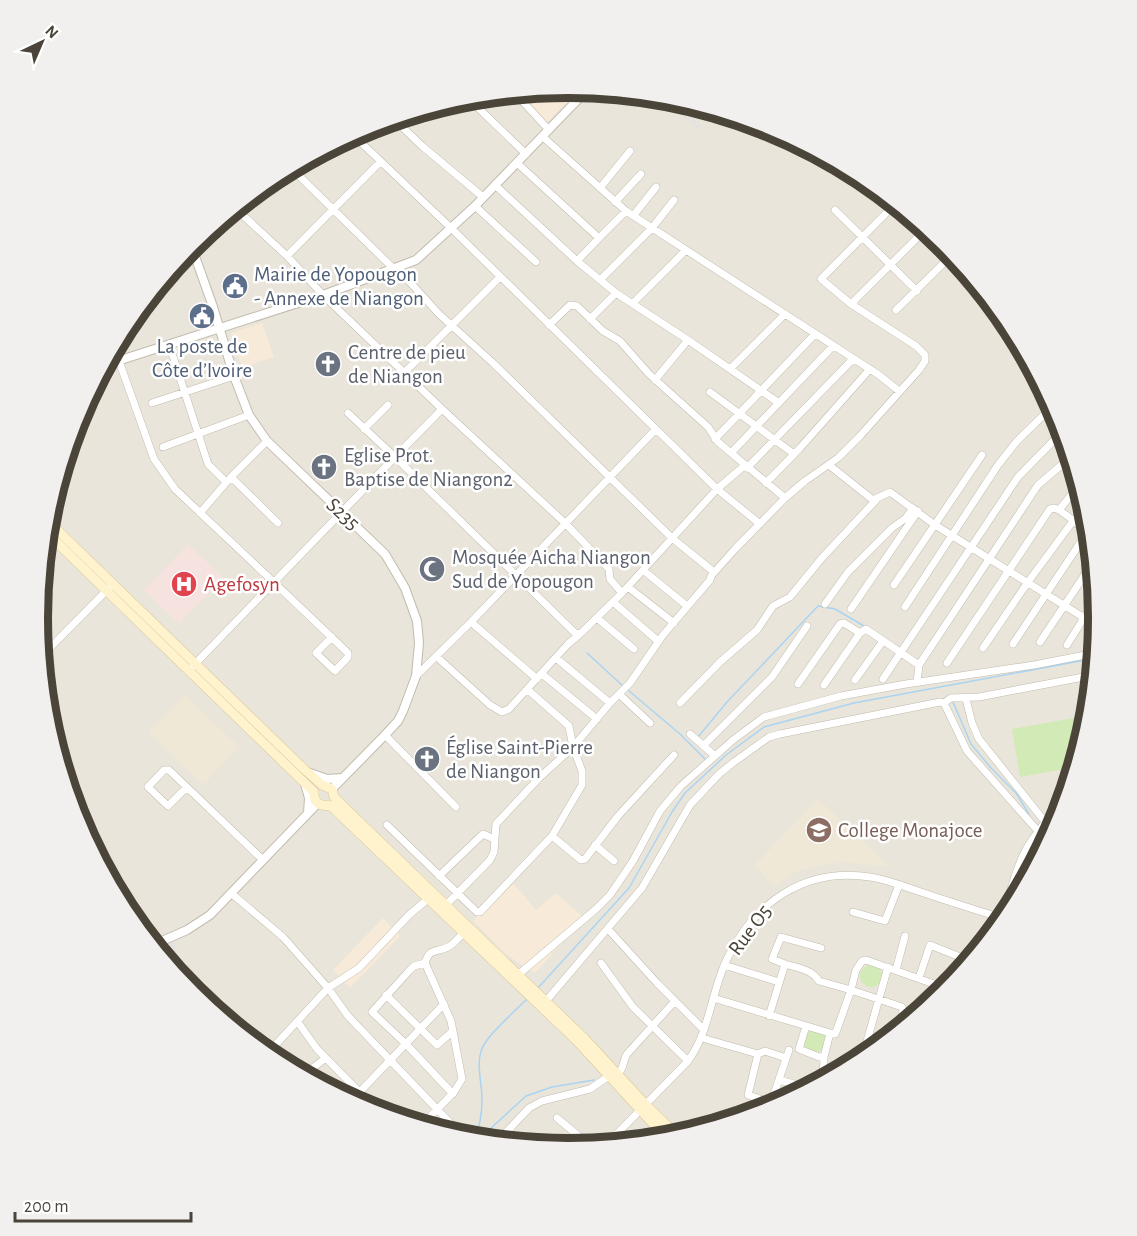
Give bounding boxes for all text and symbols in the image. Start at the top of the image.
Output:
north arrow [12,12,72,72]
text: N [42,22,61,42]
place label: Mairie de Yopougon - Annexe de Niangon [254,264,424,309]
public building icon: Mairie de Yopougon - Annexe de Niangon [220,271,250,301]
public building icon: La poste de Côte d’Ivoire [187,301,217,331]
place label: La poste de Côte d’Ivoire [152,336,252,381]
place label: Centre de pieu de Niangon [348,342,466,387]
church icon: Centre de pieu de Niangon [313,349,343,379]
place label: Eglise Prot. Baptise de Niangon2 [344,445,513,490]
church icon: Eglise Prot. Baptise de Niangon2 [309,452,339,482]
street label: S235 [322,494,364,534]
place label: Mosquée Aicha Niangon Sud de Yopougon [452,547,651,592]
mosque icon: Mosquée Aicha Niangon Sud de Yopougon [417,554,447,584]
hospital icon: Agefosyn [169,569,199,599]
place label: Agefosyn [204,574,280,595]
place label: Église Saint-Pierre de Niangon [446,735,593,782]
church icon: Église Saint-Pierre de Niangon [412,744,442,774]
school or university icon: College Monajoce [804,815,834,845]
place label: College Monajoce [838,820,982,841]
street label: Rue O5 [724,901,776,959]
scale bar [15,1185,190,1223]
text: 200 m [24,1198,69,1216]

